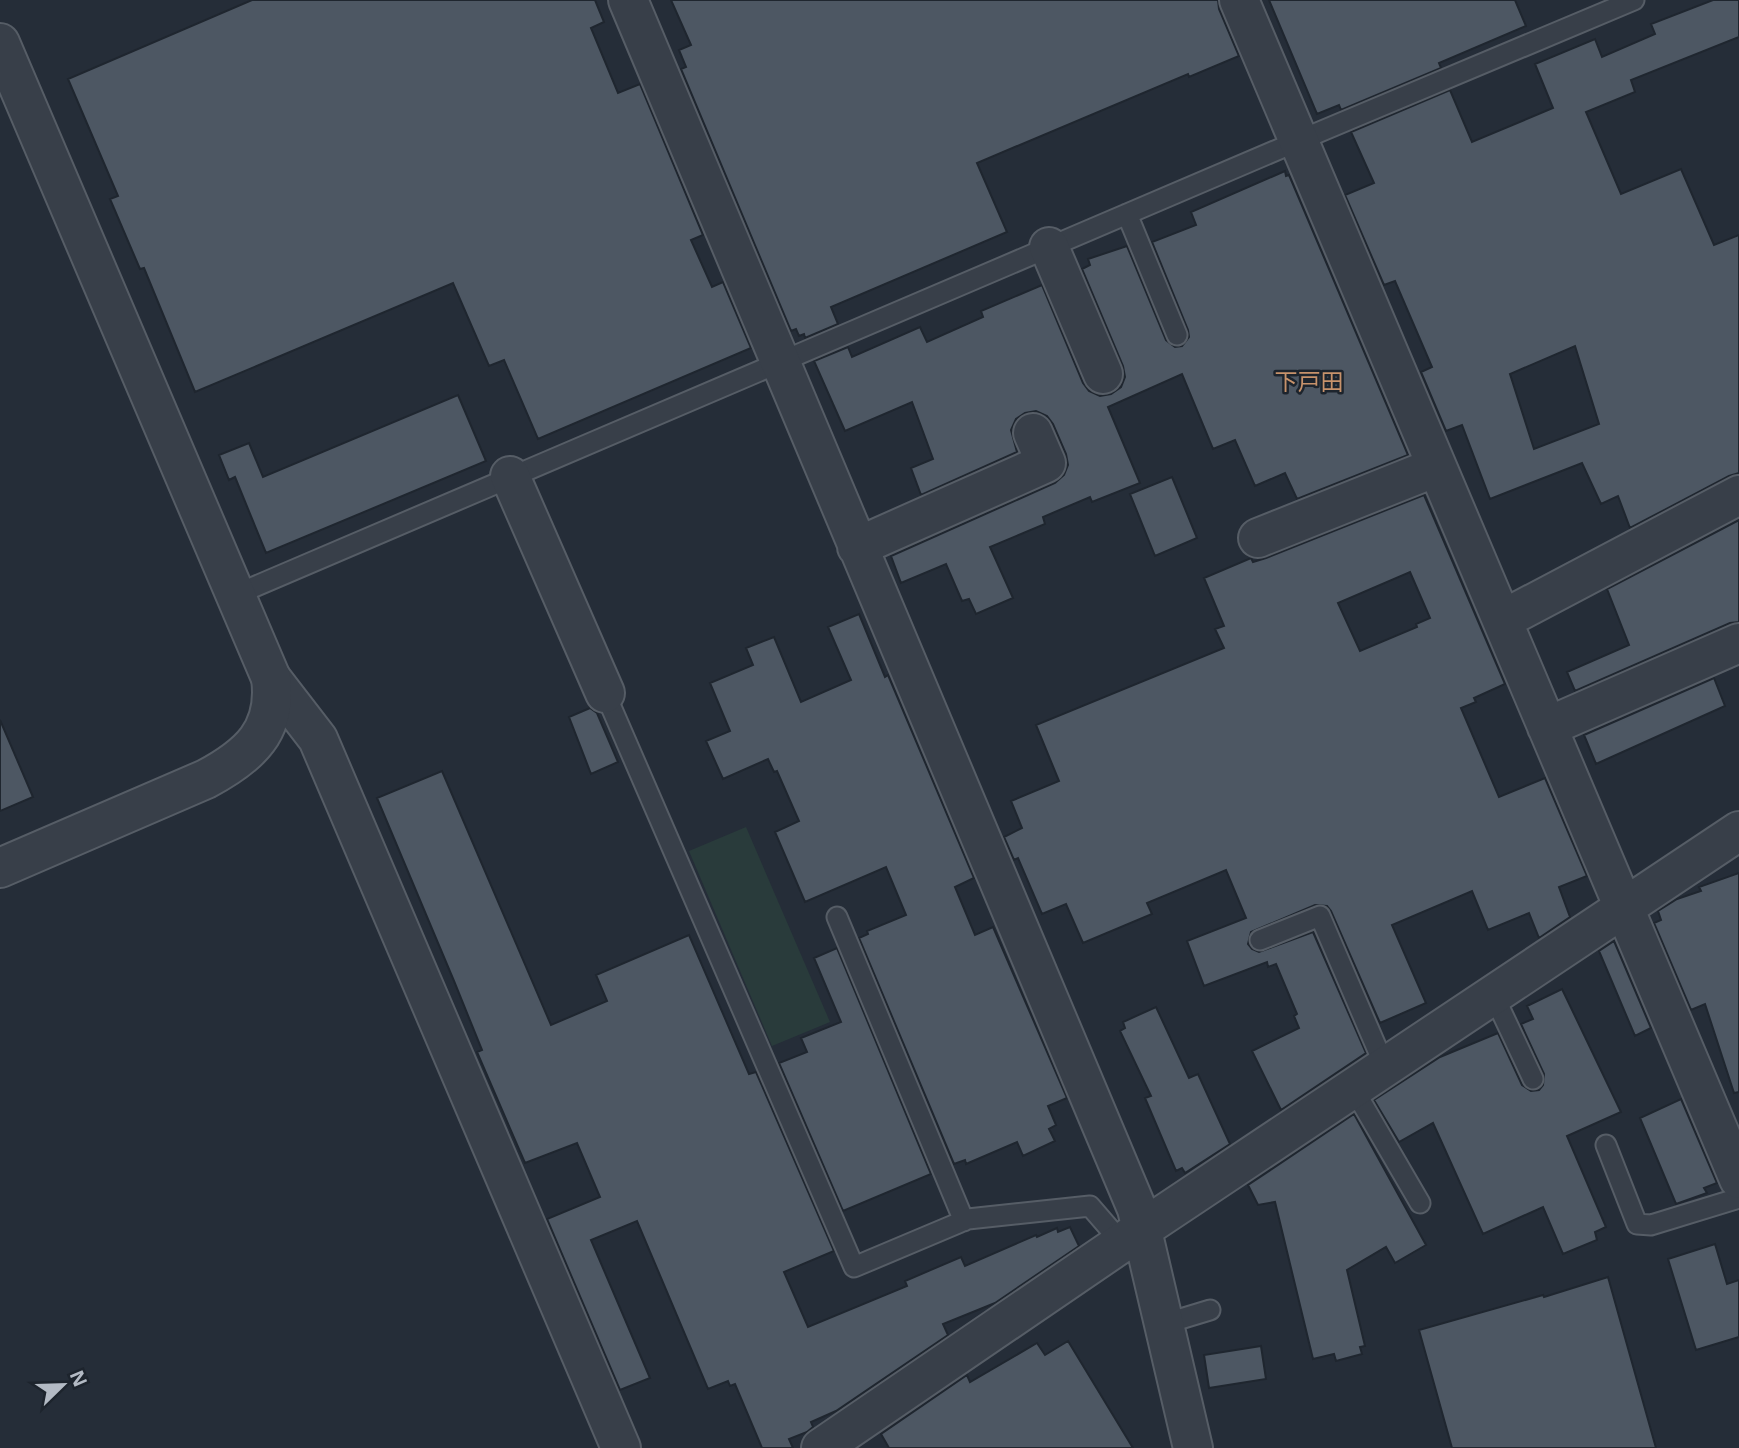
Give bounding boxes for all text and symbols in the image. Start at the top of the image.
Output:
district label: 下戸田 [1275,365,1344,397]
north arrow [28,1350,98,1420]
text: N [64,1366,94,1391]

